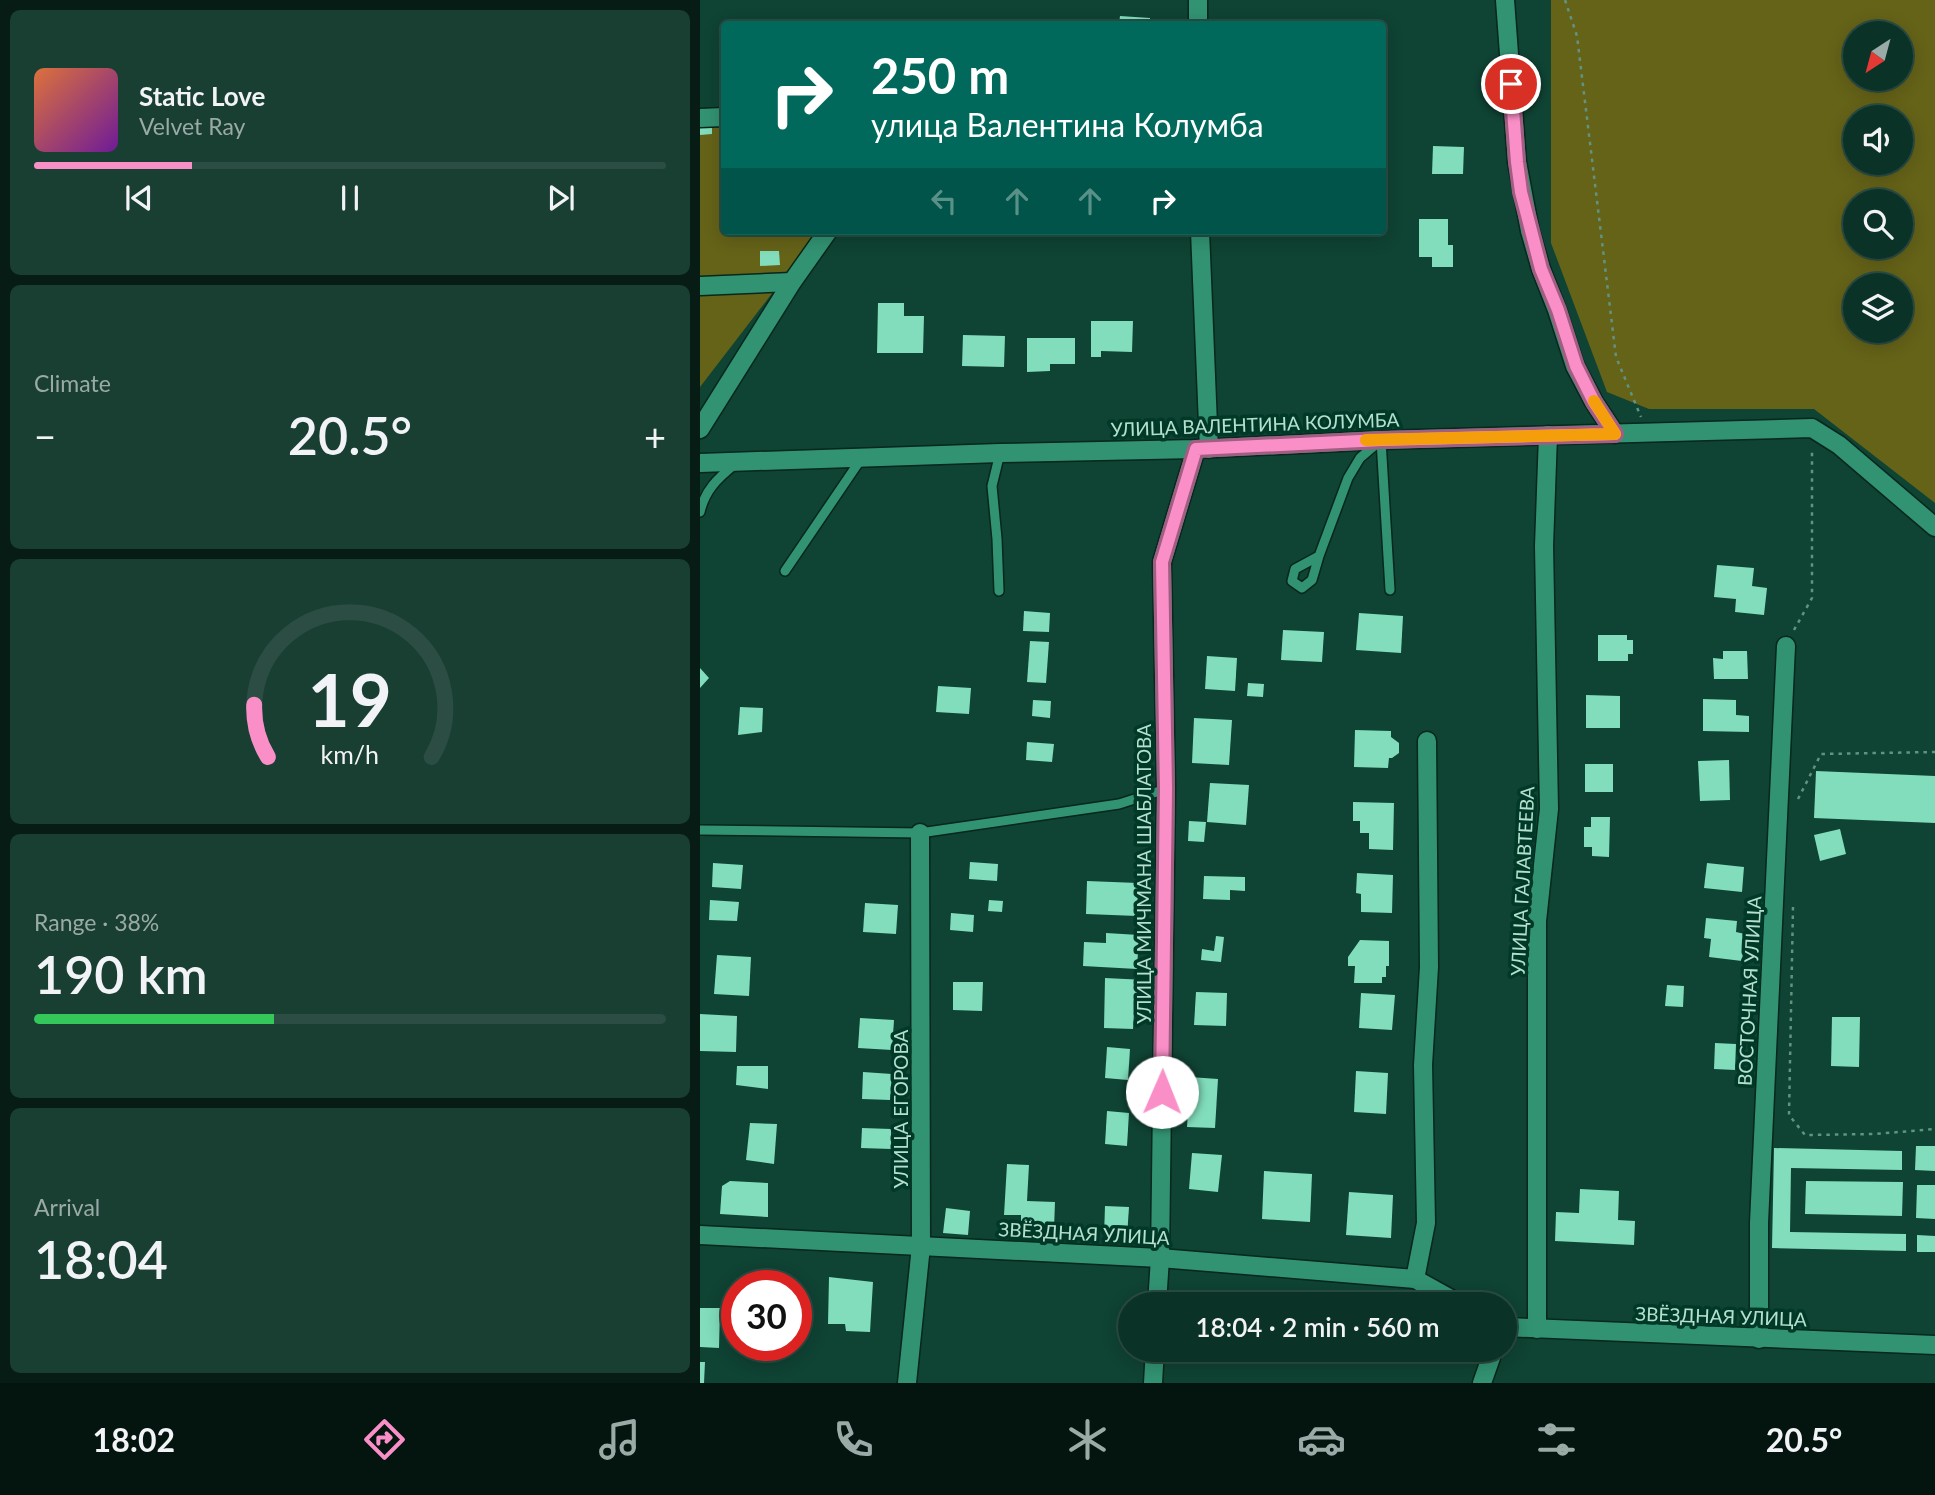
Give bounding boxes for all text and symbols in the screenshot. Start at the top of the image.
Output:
north arrow [1843,21,1913,91]
map controls [1843,21,1913,343]
text: 250 m [871,46,1009,104]
icon: right [756,49,847,140]
pin [1481,54,1541,114]
icon: arrive [1492,65,1530,103]
text: Static Love [139,80,266,112]
text: улица Валентина Колумба [871,105,1264,144]
button: sound [1843,105,1913,175]
text: Velvet Ray [139,112,245,140]
icon: previous [120,179,158,217]
icon: pause [331,179,369,217]
icon: next [542,179,580,217]
icon: left [925,182,963,220]
icon: ahead [998,182,1036,220]
icon: ahead [1071,182,1109,220]
icon: right [1144,182,1182,220]
button: search [1843,189,1913,259]
button: layers [1843,273,1913,343]
text: Climate [34,369,111,397]
text: 20.5° [288,404,412,466]
street label: УЛИЦА ВАЛЕНТИНА КОЛУМБА [1110,407,1400,441]
text: − [34,413,56,459]
text: + [644,413,666,459]
text: 19 [308,656,392,744]
street label: УЛИЦА МИЧМАНА ШАБЛАТОВА [1132,724,1155,1024]
text: km/h [321,739,379,769]
street label: УЛИЦА ГАЛАВТЕЕВА [1506,785,1538,976]
street label: ВОСТОЧНАЯ УЛИЦА [1733,895,1765,1087]
text: Range · 38% [34,908,159,936]
text: 190 km [34,943,208,1005]
street label: УЛИЦА ЕГОРОВА [889,1029,912,1188]
position arrow [1125,1055,1199,1129]
text: Arrival [34,1193,100,1221]
street label: ЗВЁЗДНАЯ УЛИЦА [998,1217,1170,1249]
text: 18:04 [34,1228,168,1290]
speed limit sign: 30 [721,1270,812,1361]
street label: ЗВЁЗДНАЯ УЛИЦА [1635,1302,1807,1330]
text: 18:04 · 2 min · 560 m [1195,1311,1440,1343]
icon: directions [360,1415,409,1464]
icon: music [595,1415,644,1464]
icon: phone [829,1415,878,1464]
icon: climate [1063,1415,1112,1464]
icon: car [1297,1415,1346,1464]
icon: filters [1532,1415,1581,1464]
text: 18:02 [93,1420,175,1459]
text: 20.5° [1766,1420,1842,1459]

